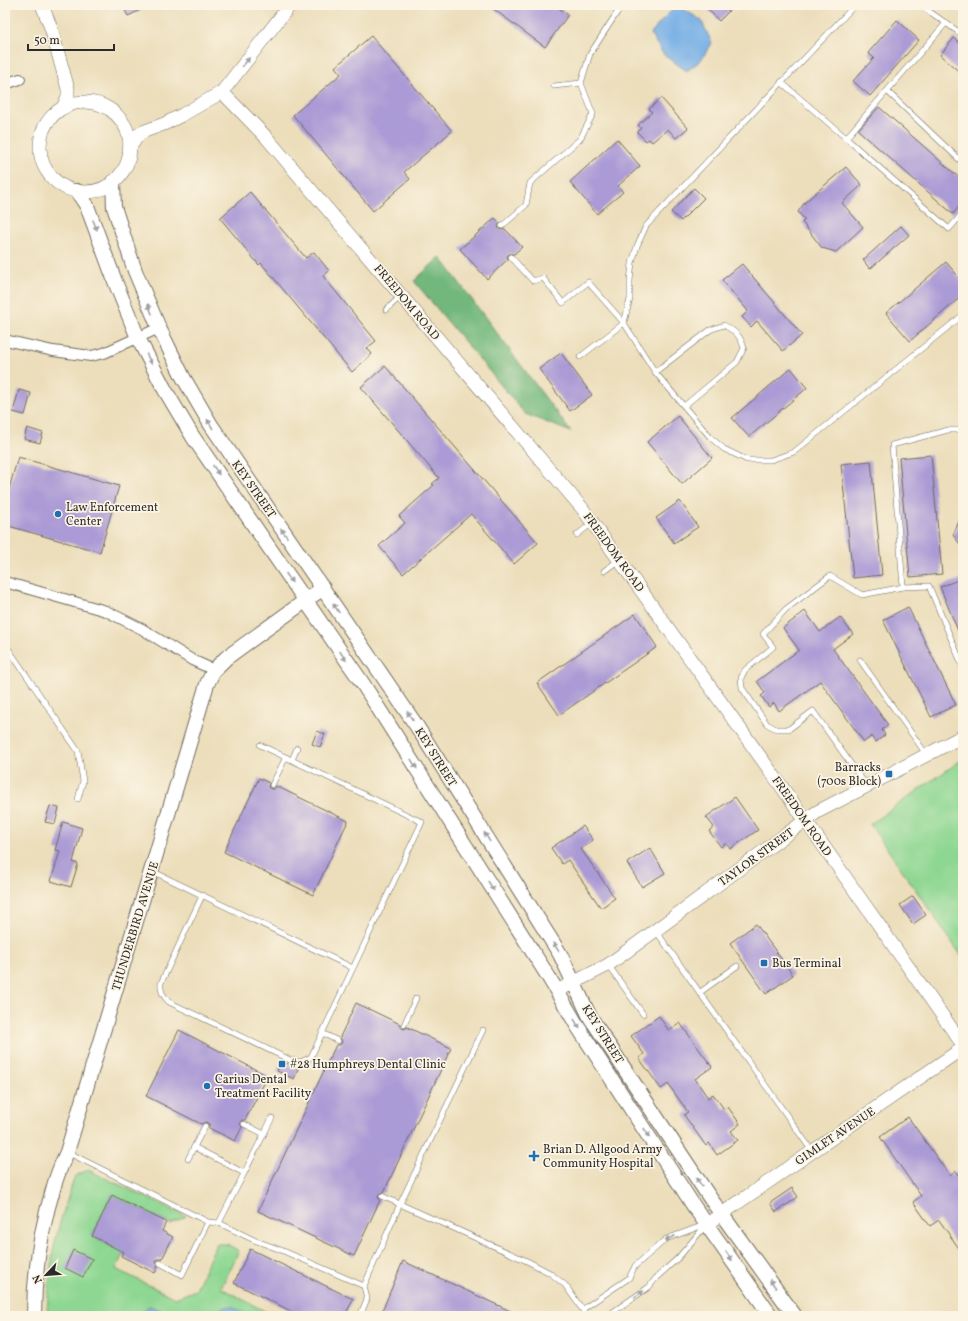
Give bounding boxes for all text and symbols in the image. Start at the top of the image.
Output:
scale bar [28,26,114,52]
text: 50 m [34,33,60,49]
one-way arrow [242,56,250,67]
one-way arrow [93,220,99,232]
street label: FREEDOM ROAD [370,261,443,344]
one-way arrow [147,302,153,314]
one-way arrow [146,353,152,365]
one-way arrow [207,418,214,430]
street label: KEY STREET [227,458,279,522]
one-way arrow [212,465,220,475]
place label: Law Enforcement Center [66,500,158,530]
marker: Law Enforcement Center [53,509,63,519]
street label: FREEDOM ROAD [579,510,648,596]
one-way arrow [280,528,288,538]
one-way arrow [285,572,293,583]
one-way arrow [333,602,340,614]
one-way arrow [339,650,347,661]
one-way arrow [406,711,414,721]
street label: KEY STREET [411,725,460,790]
one-way arrow [411,758,418,770]
place label: Barracks (700s Block) [817,760,882,790]
marker: Barracks (700s Block) [884,769,894,779]
street label: FREEDOM ROAD [768,773,835,860]
street label: TAYLOR STREET [716,825,798,891]
one-way arrow [483,832,490,843]
street label: THUNDERBIRD AVENUE [109,860,163,993]
one-way arrow [488,880,495,892]
one-way arrow [552,942,560,953]
place label: Bus Terminal [772,956,842,972]
marker: Bus Terminal [759,958,769,968]
street label: KEY STREET [578,1002,627,1067]
one-way arrow [573,1018,580,1030]
place label: #28 Humphreys Dental Clinic [290,1057,446,1073]
marker: #28 Humphreys Dental Clinic [277,1059,287,1069]
place label: Carius Dental Treatment Facility [215,1072,312,1102]
marker: Carius Dental Treatment Facility [202,1081,212,1091]
street label: GIMLET AVENUE [792,1104,879,1170]
one-way arrow [643,1128,651,1138]
place label: Brian D. Allgood Army Community Hospital [543,1142,663,1172]
marker: Brian D. Allgood Army Community Hospital [528,1150,540,1162]
one-way arrow [695,1177,703,1187]
one-way arrow [664,1235,676,1241]
one-way arrow [725,1251,733,1261]
north arrow [26,1255,66,1295]
text: N [30,1272,47,1286]
one-way arrow [769,1279,777,1290]
one-way arrow [634,1290,645,1298]

